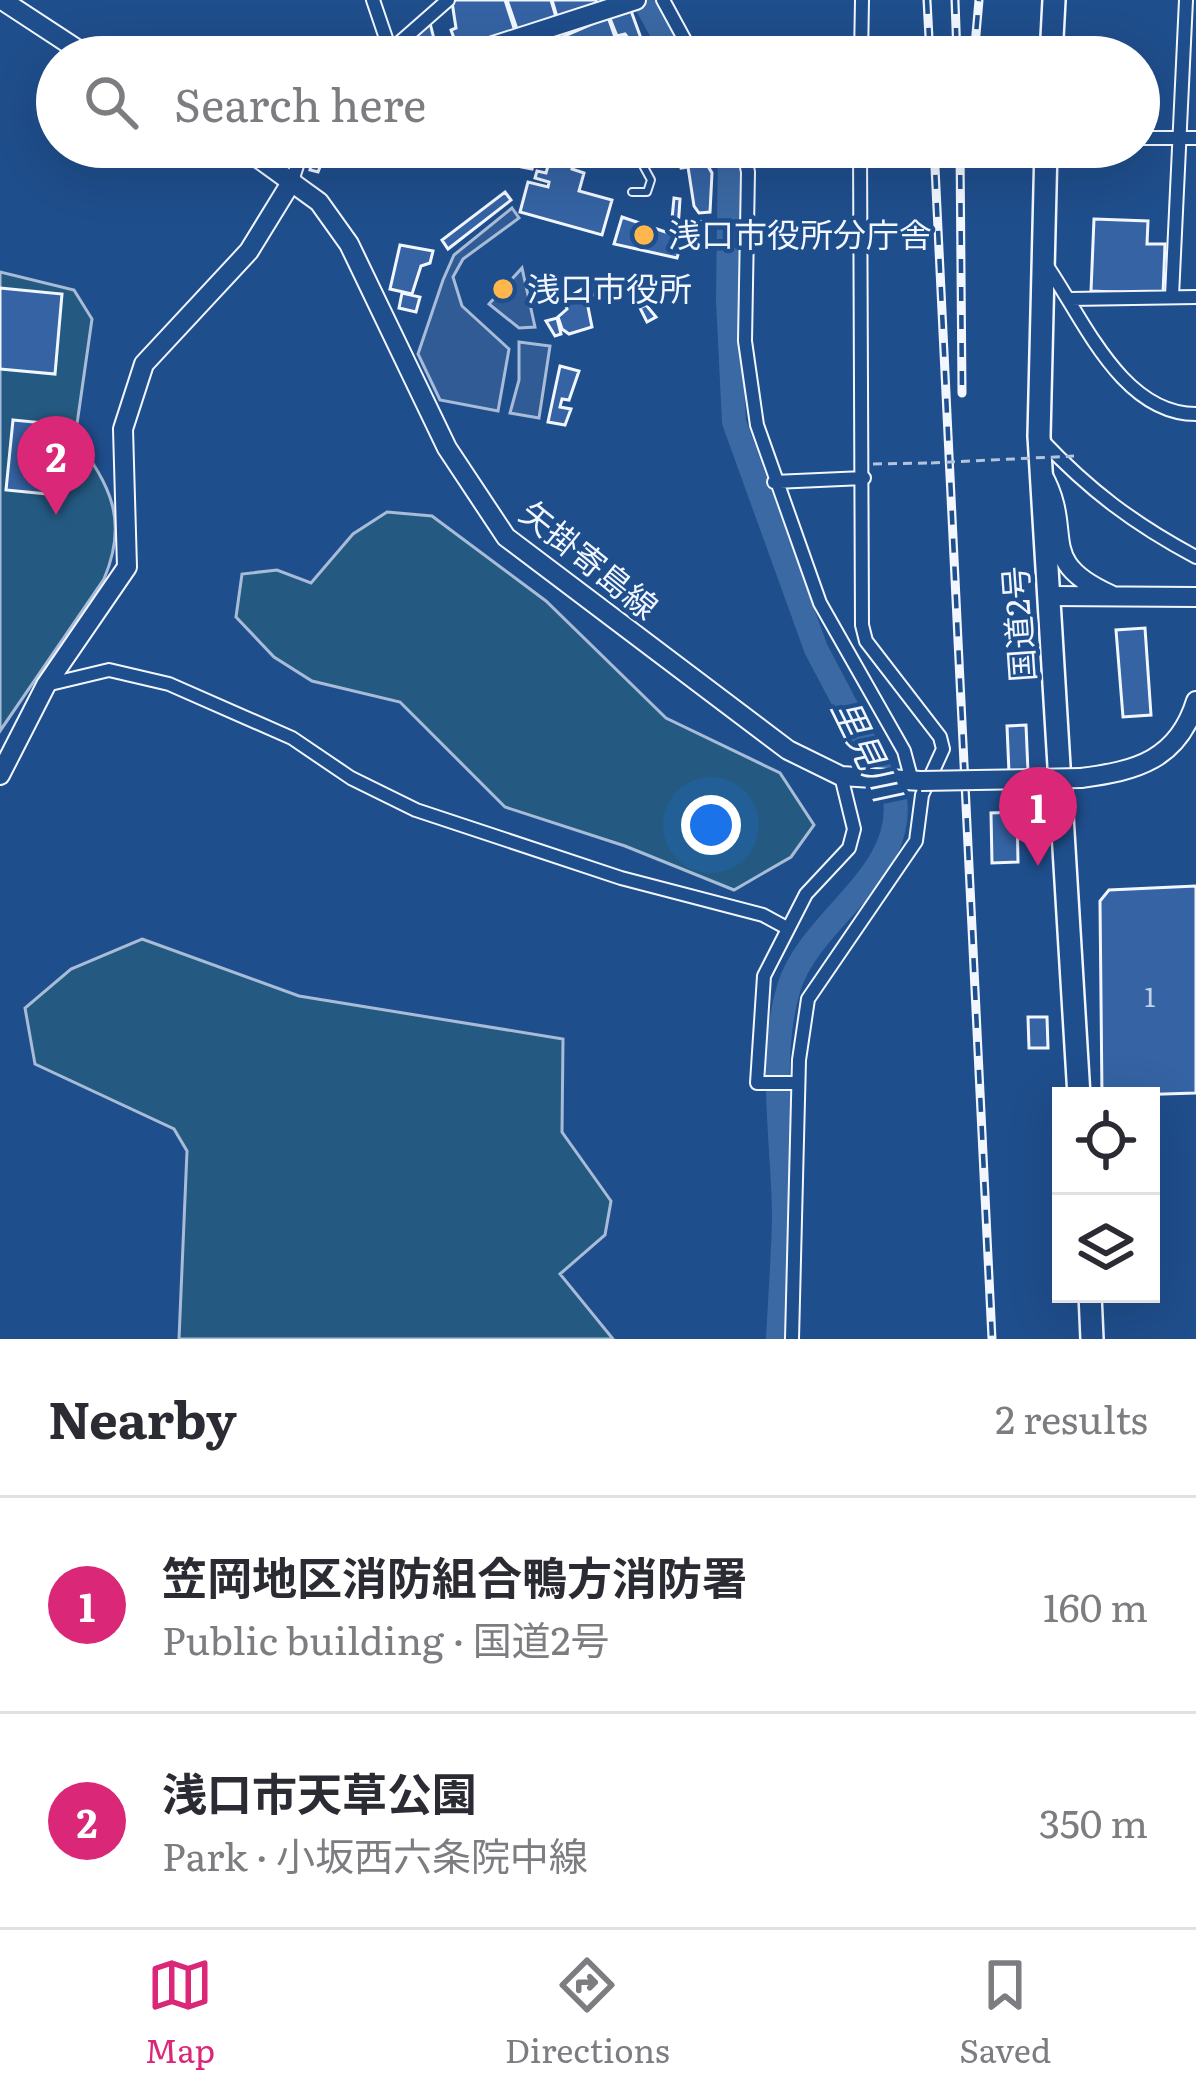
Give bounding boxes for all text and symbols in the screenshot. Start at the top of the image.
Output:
search box [36,36,1160,168]
icon: search [78,69,144,135]
text: Search here [174,69,426,136]
place label: 浅口市役所分庁舎 [668,208,932,257]
marker: 浅口市役所分庁舎 [631,222,657,248]
place label: 浅口市役所 [527,262,692,311]
marker: 浅口市役所 [490,276,516,302]
pin: 2 [17,416,95,515]
street label: 矢掛寄島線 [511,487,670,629]
street label: 国道2号 [988,565,1045,684]
water label: 里見川 [821,689,917,813]
pin: 1 [999,767,1077,866]
your location [681,795,741,855]
house number: 1 [1145,975,1156,1015]
map controls [1052,1087,1160,1303]
button: locate [1052,1087,1160,1195]
button: layers [1052,1195,1160,1303]
text: Nearby [48,1379,237,1455]
text: 2 results [995,1388,1148,1446]
text: 笠岡地区消防組合鴨方消防署 [162,1542,747,1609]
text: 1 [79,1576,95,1634]
text: 160 m [1043,1576,1148,1634]
text: Public building · 国道2号 [162,1609,610,1667]
text: 浅口市天草公園 [162,1758,477,1825]
text: 2 [77,1792,97,1850]
text: 350 m [1039,1792,1148,1850]
text: Park · 小坂西六条院中線 [162,1825,588,1883]
tab: Map [145,1952,215,2073]
tab: Directions [505,1952,670,2073]
tab: Saved [959,1952,1051,2073]

